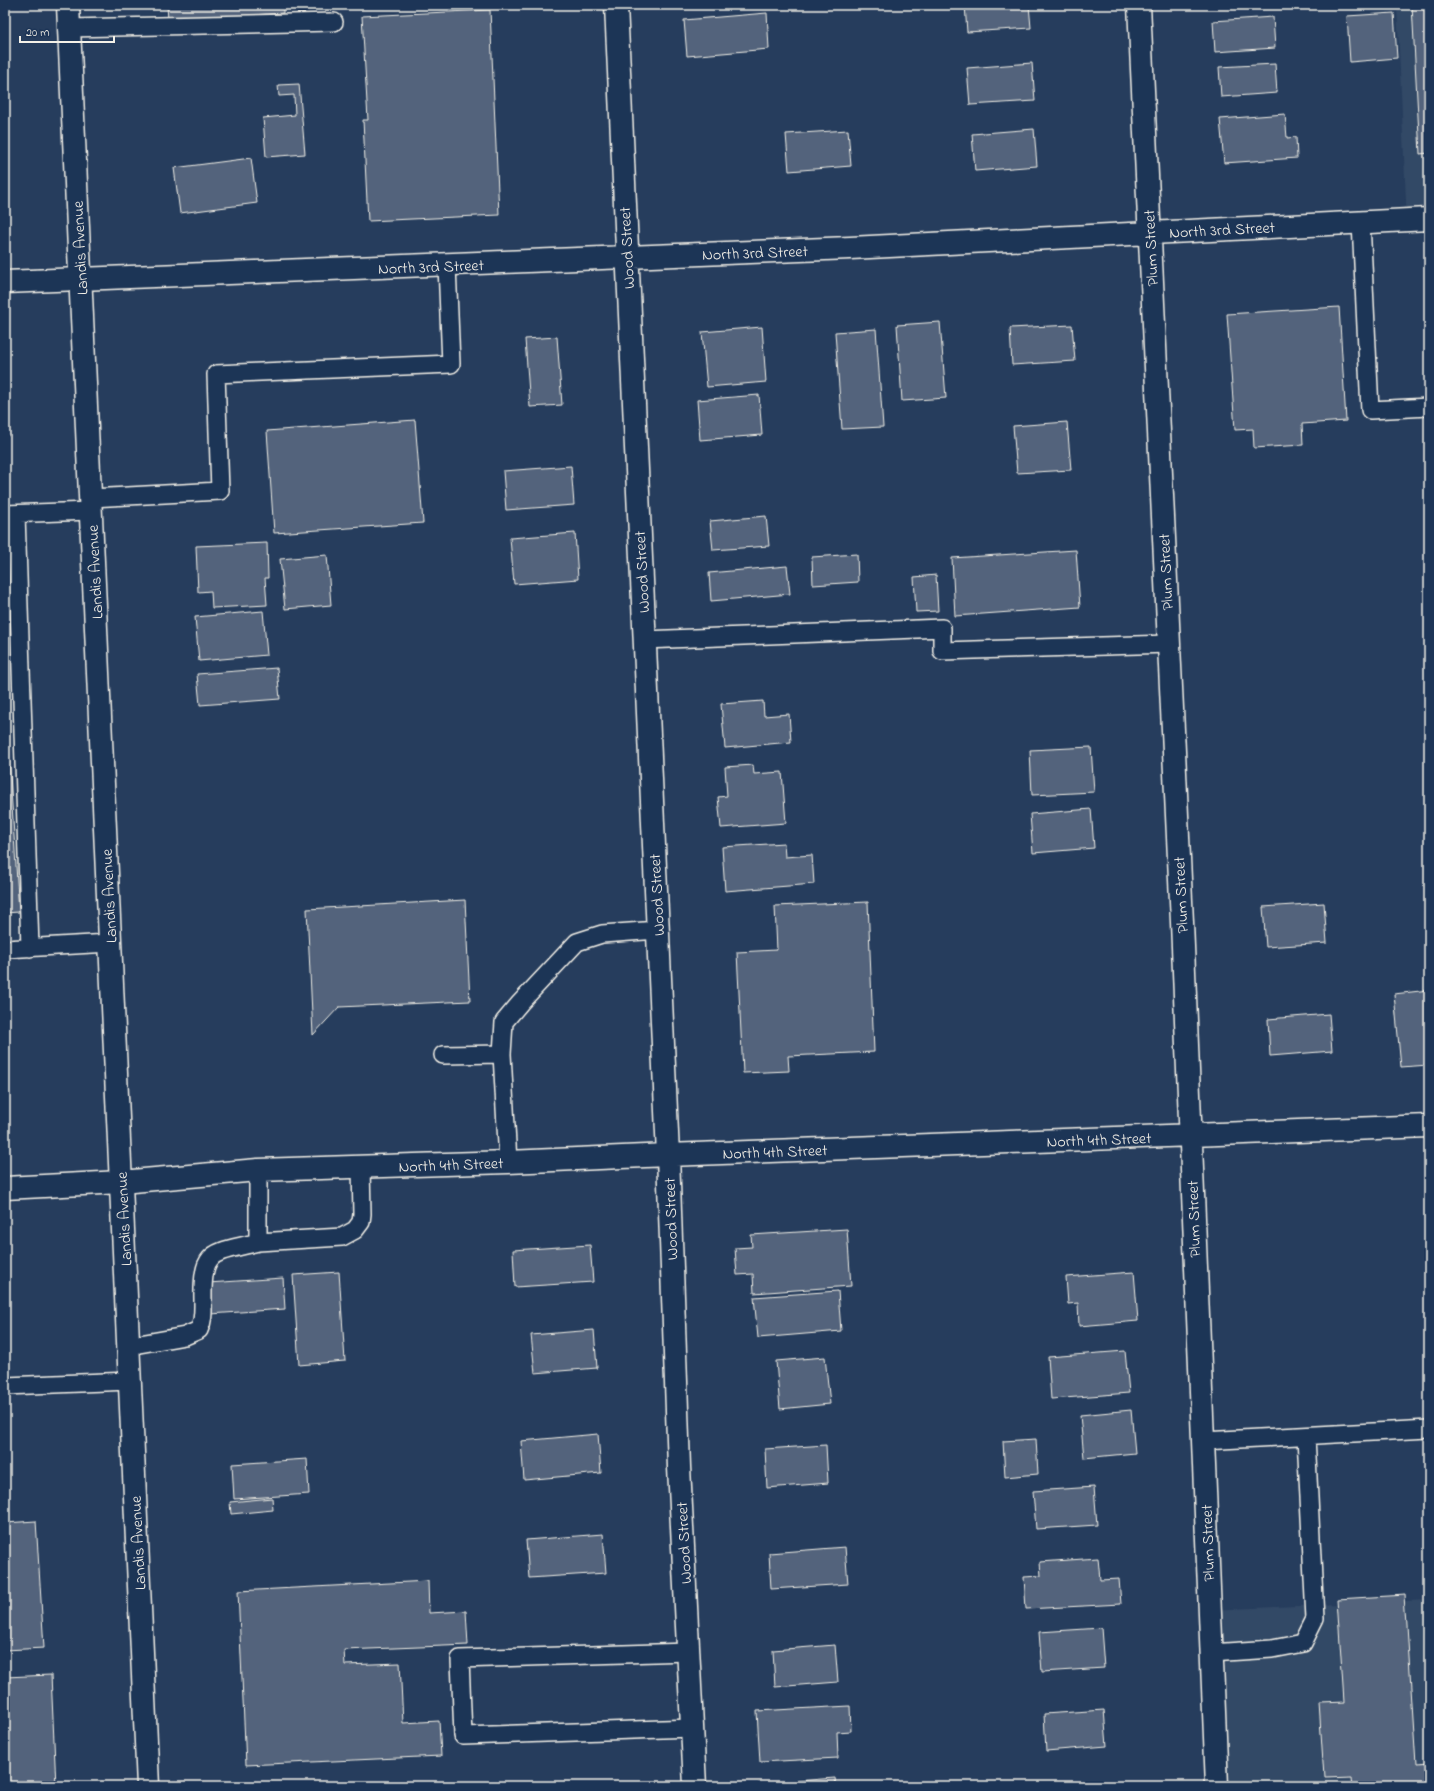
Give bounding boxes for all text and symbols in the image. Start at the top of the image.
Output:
scale bar [20,18,114,44]
text: 20 m [26,24,49,42]
street label: Landis Avenue [67,199,95,296]
street label: Wood Street [614,206,642,290]
street label: Plum Street [1138,208,1166,287]
street label: North 3rd Street [1169,216,1276,246]
street label: North 3rd Street [702,240,809,268]
street label: North 3rd Street [378,254,485,282]
street label: Landis Avenue [82,523,110,620]
street label: Wood Street [629,530,657,614]
street label: Plum Street [1153,532,1181,611]
street label: Landis Avenue [96,847,124,944]
street label: Wood Street [644,853,672,937]
street label: Plum Street [1168,855,1196,934]
street label: North 4th Street [1046,1127,1153,1155]
street label: North 4th Street [722,1139,829,1167]
street label: North 4th Street [398,1152,505,1180]
street label: Landis Avenue [111,1170,139,1267]
street label: Wood Street [659,1177,685,1261]
street label: Plum Street [1182,1180,1208,1258]
street label: Landis Avenue [125,1494,153,1591]
street label: Wood Street [671,1501,699,1585]
street label: Plum Street [1196,1504,1222,1582]

